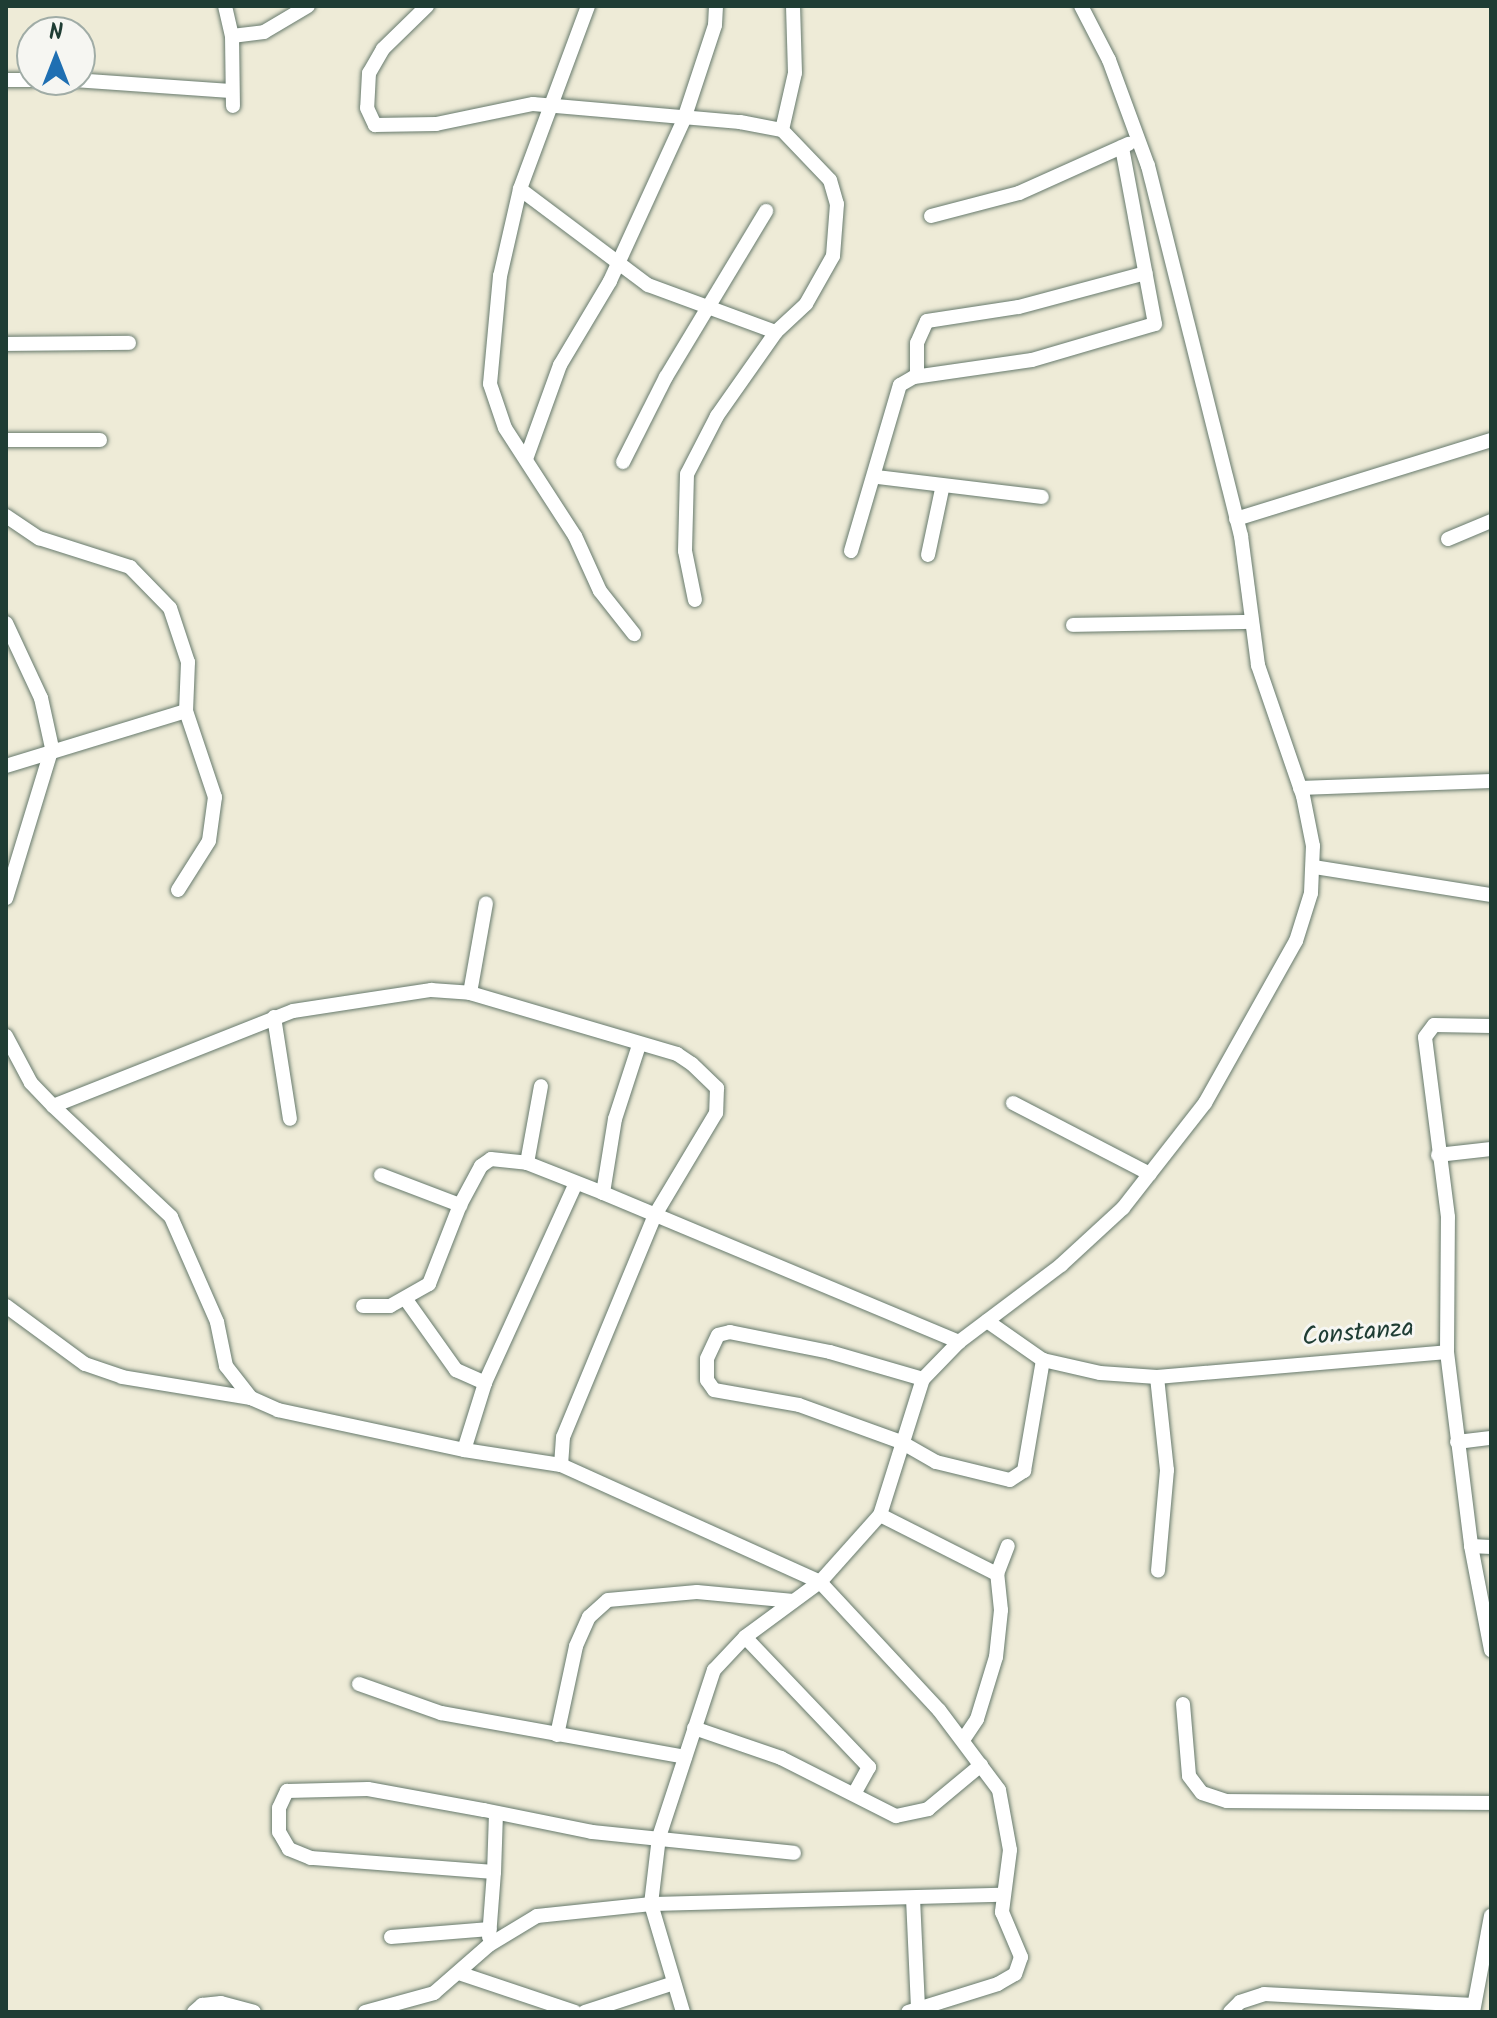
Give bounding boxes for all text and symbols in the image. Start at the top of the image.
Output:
north arrow [16,16,96,96]
text: N [49,16,63,51]
street label: Constanza [1301,1314,1415,1354]

